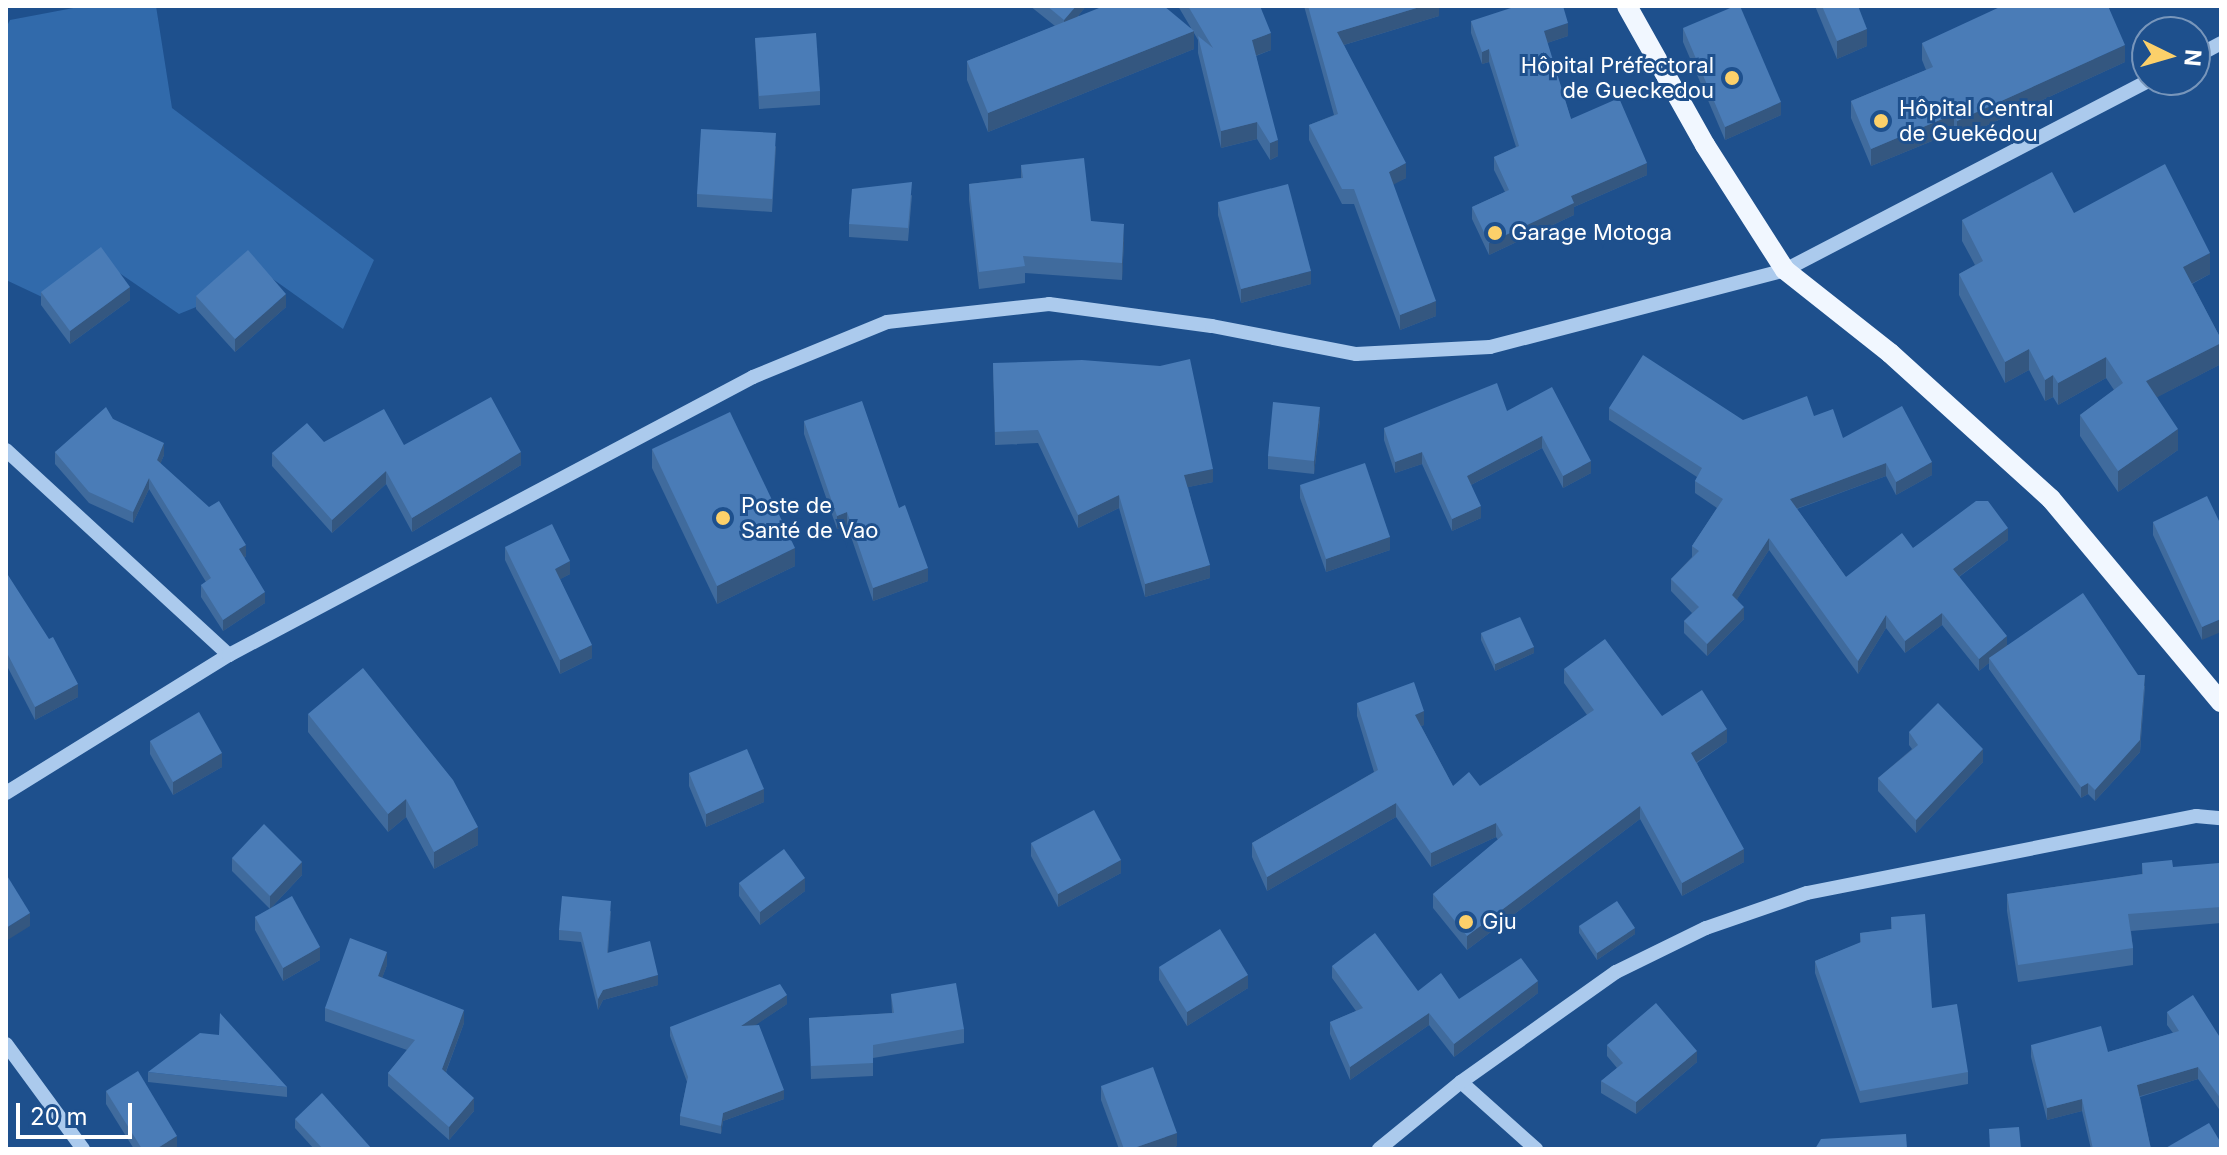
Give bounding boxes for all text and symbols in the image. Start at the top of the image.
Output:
north arrow [2131,16,2211,96]
text: N [2179,48,2207,67]
place label: Hôpital Préfectoral de Gueckedou [1521,52,1714,104]
marker: Hôpital Préfectoral de Gueckedou [1721,67,1743,89]
place label: Hôpital Central de Guekédou [1899,95,2054,146]
marker: Hôpital Central de Guekédou [1870,110,1892,132]
place label: Garage Motoga [1511,220,1672,246]
marker: Garage Motoga [1486,224,1504,242]
place label: Poste de Santé de Vao [741,492,879,544]
marker: Poste de Santé de Vao [712,507,734,529]
place label: Gju [1482,909,1517,935]
marker: Gju [1457,913,1475,931]
scale bar [20,1087,136,1137]
text: 20 m [30,1102,88,1131]

